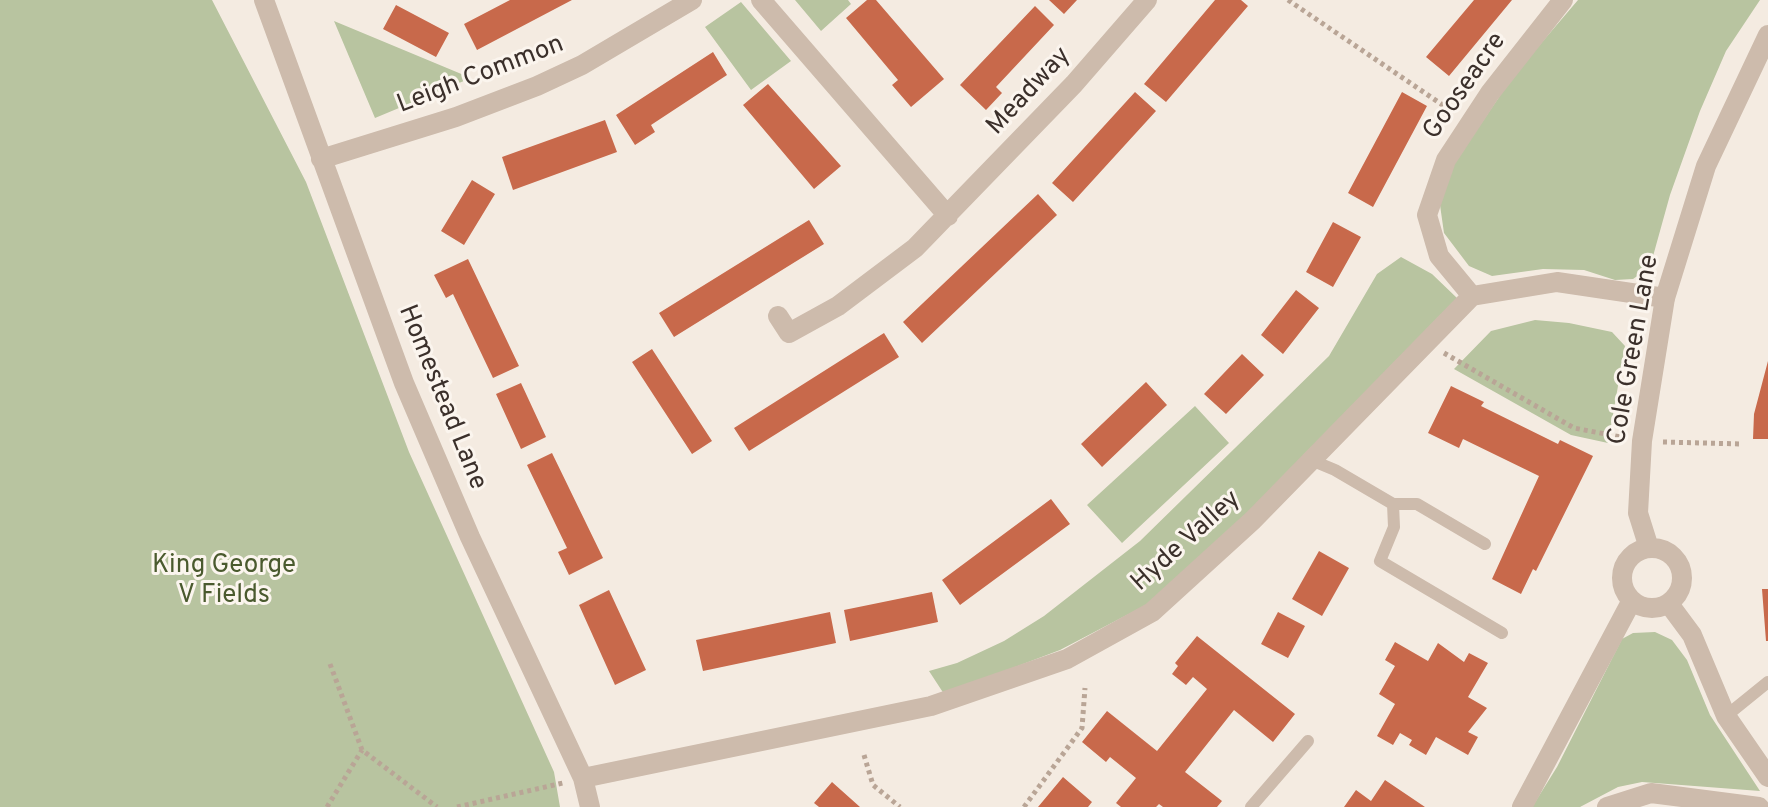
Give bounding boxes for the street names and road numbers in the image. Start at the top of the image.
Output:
street label: Gooseacre [1418,28,1514,146]
street label: Leigh Common [393,30,569,122]
street label: Meadway [981,41,1079,143]
street label: Cole Green Lane [1603,252,1667,448]
street label: Homestead Lane [390,301,492,495]
street label: Hyde Valley [1126,485,1248,599]

